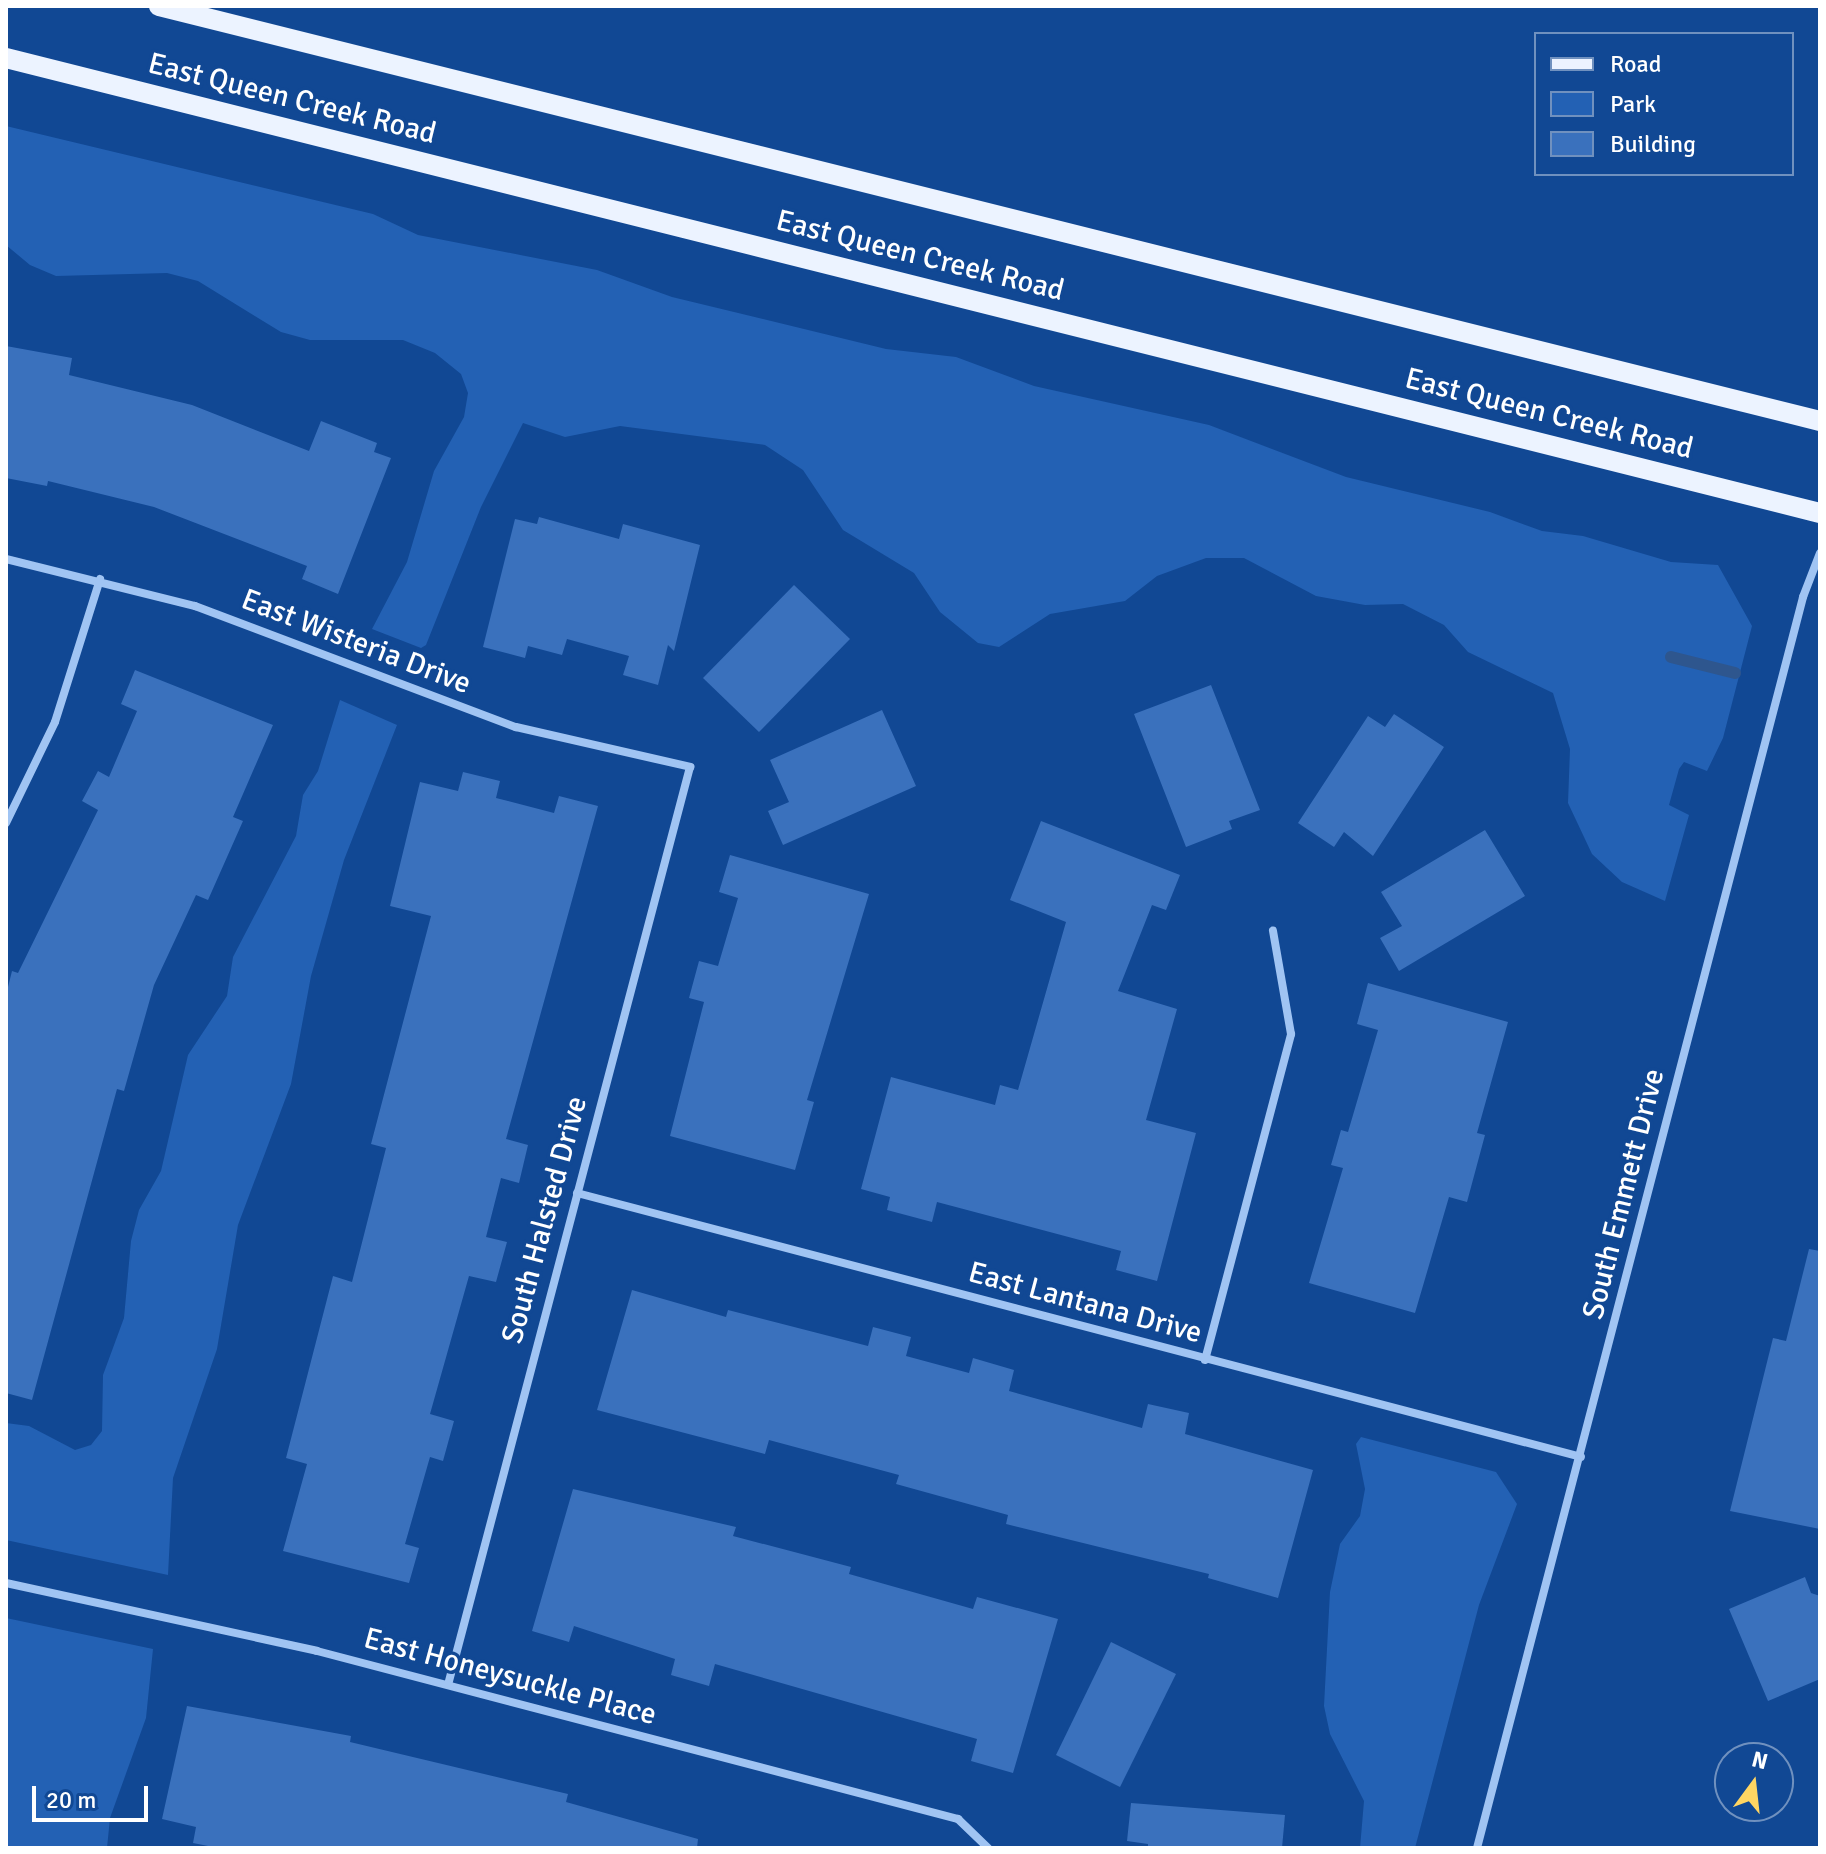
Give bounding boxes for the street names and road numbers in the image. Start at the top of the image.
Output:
street label: East Queen Creek Road [144,46,440,152]
street label: East Queen Creek Road [772,203,1068,309]
street label: East Queen Creek Road [1401,361,1697,467]
street label: East Wisteria Drive [236,582,476,702]
street label: South Emmett Drive [1575,1065,1673,1323]
street label: South Halsted Drive [495,1093,595,1347]
street label: East Lantana Drive [964,1255,1206,1351]
street label: East Honeysuckle Place [360,1621,660,1733]

